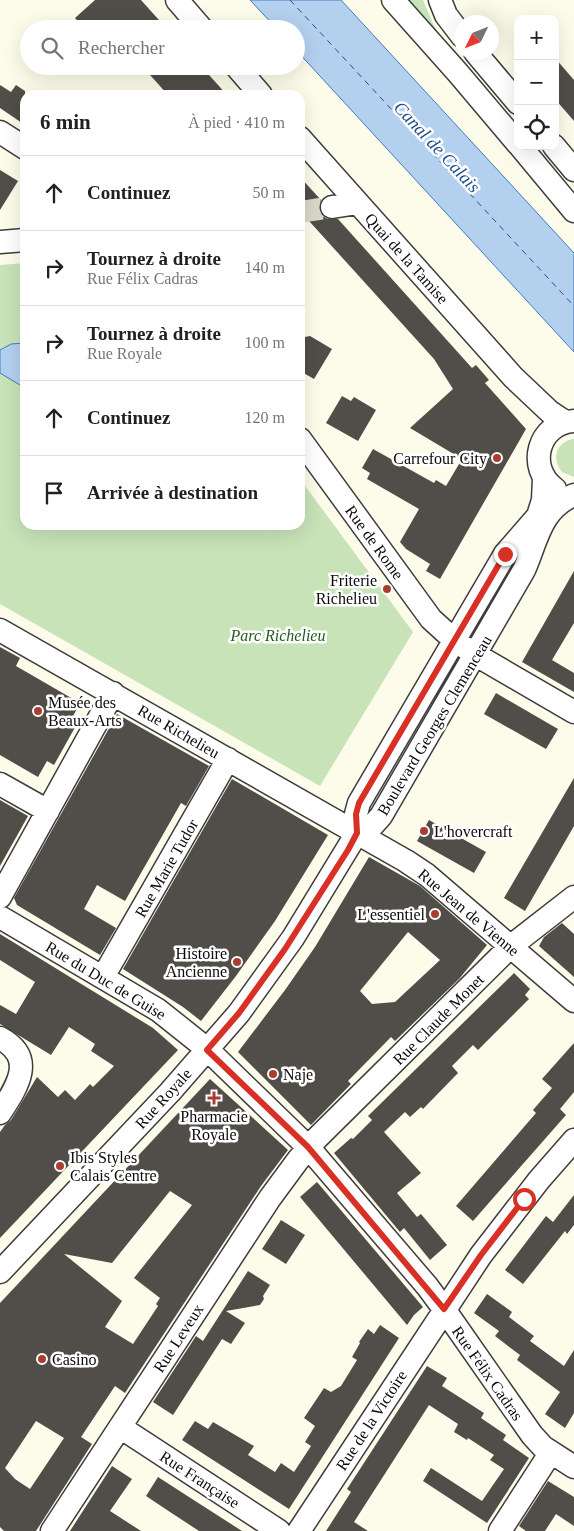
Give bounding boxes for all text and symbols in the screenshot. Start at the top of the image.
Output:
north arrow [454,15,499,60]
map controls [514,15,559,150]
button: + [514,15,559,60]
search box [20,20,305,75]
icon: search [38,34,66,62]
text: Rechercher [78,37,165,58]
button: − [514,60,559,105]
water label: Canal de Calais [390,97,484,197]
button: locate [514,105,559,150]
text: 6 min [40,110,91,134]
text: À pied · 410 m [188,114,285,131]
icon: ahead [40,179,68,207]
text: Continuez [87,182,170,203]
text: 50 m [253,184,285,201]
street label: Quai de la Tamise [362,210,452,307]
text: Tournez à droite [87,248,221,269]
icon: right [40,254,68,282]
text: 140 m [245,259,285,276]
text: Rue Félix Cadras [87,270,198,287]
text: Tournez à droite [87,323,221,344]
icon: right [40,329,68,357]
text: 100 m [245,334,285,351]
text: Rue Royale [87,345,162,362]
icon: ahead [40,404,68,432]
text: Continuez [87,407,170,428]
text: 120 m [245,409,285,426]
place label: Carrefour City [393,450,487,468]
marker: Carrefour City [491,452,503,464]
icon: arrive [40,479,68,507]
text: Arrivée à destination [87,482,258,503]
street label: Rue de Rome [342,502,407,583]
route end [494,543,517,566]
place label: Friterie Richelieu [316,572,377,607]
marker: Friterie Richelieu [381,583,393,595]
park label: Parc Richelieu [230,627,325,644]
street label: Boulevard Georges Clemenceau [374,632,496,819]
place label: Musée des Beaux-Arts [48,694,122,729]
street label: Rue Richelieu [135,701,222,762]
marker: Musée des Beaux-Arts [32,705,44,717]
street label: Rue Marie Tudor [132,816,202,920]
place label: L'hovercraft [434,823,513,840]
marker: L'hovercraft [418,825,430,837]
street label: Rue Jean de Vienne [415,865,523,959]
place label: L'essentiel [357,906,426,923]
marker: L'essentiel [429,908,441,920]
street label: Rue du Duc de Guise [43,938,169,1023]
place label: Histoire Ancienne [166,945,227,980]
marker: Histoire Ancienne [231,956,243,968]
street label: Rue Claude Monet [390,970,487,1068]
street label: Rue Royale [132,1065,196,1133]
place label: Naje [283,1066,313,1084]
marker: Naje [267,1068,279,1080]
marker: Pharmacie Royale [208,1092,220,1104]
place label: Pharmacie Royale [180,1108,248,1144]
place label: Ibis Styles Calais Centre [70,1149,157,1184]
marker: Ibis Styles Calais Centre [54,1160,66,1172]
route start [513,1188,536,1211]
street label: Rue Leveux [150,1301,207,1376]
street label: Rue Félix Cadras [449,1323,526,1424]
place label: Casino [52,1351,96,1368]
marker: Casino [36,1353,48,1365]
street label: Rue de la Victoire [333,1367,410,1473]
street label: Rue Française [156,1447,243,1512]

